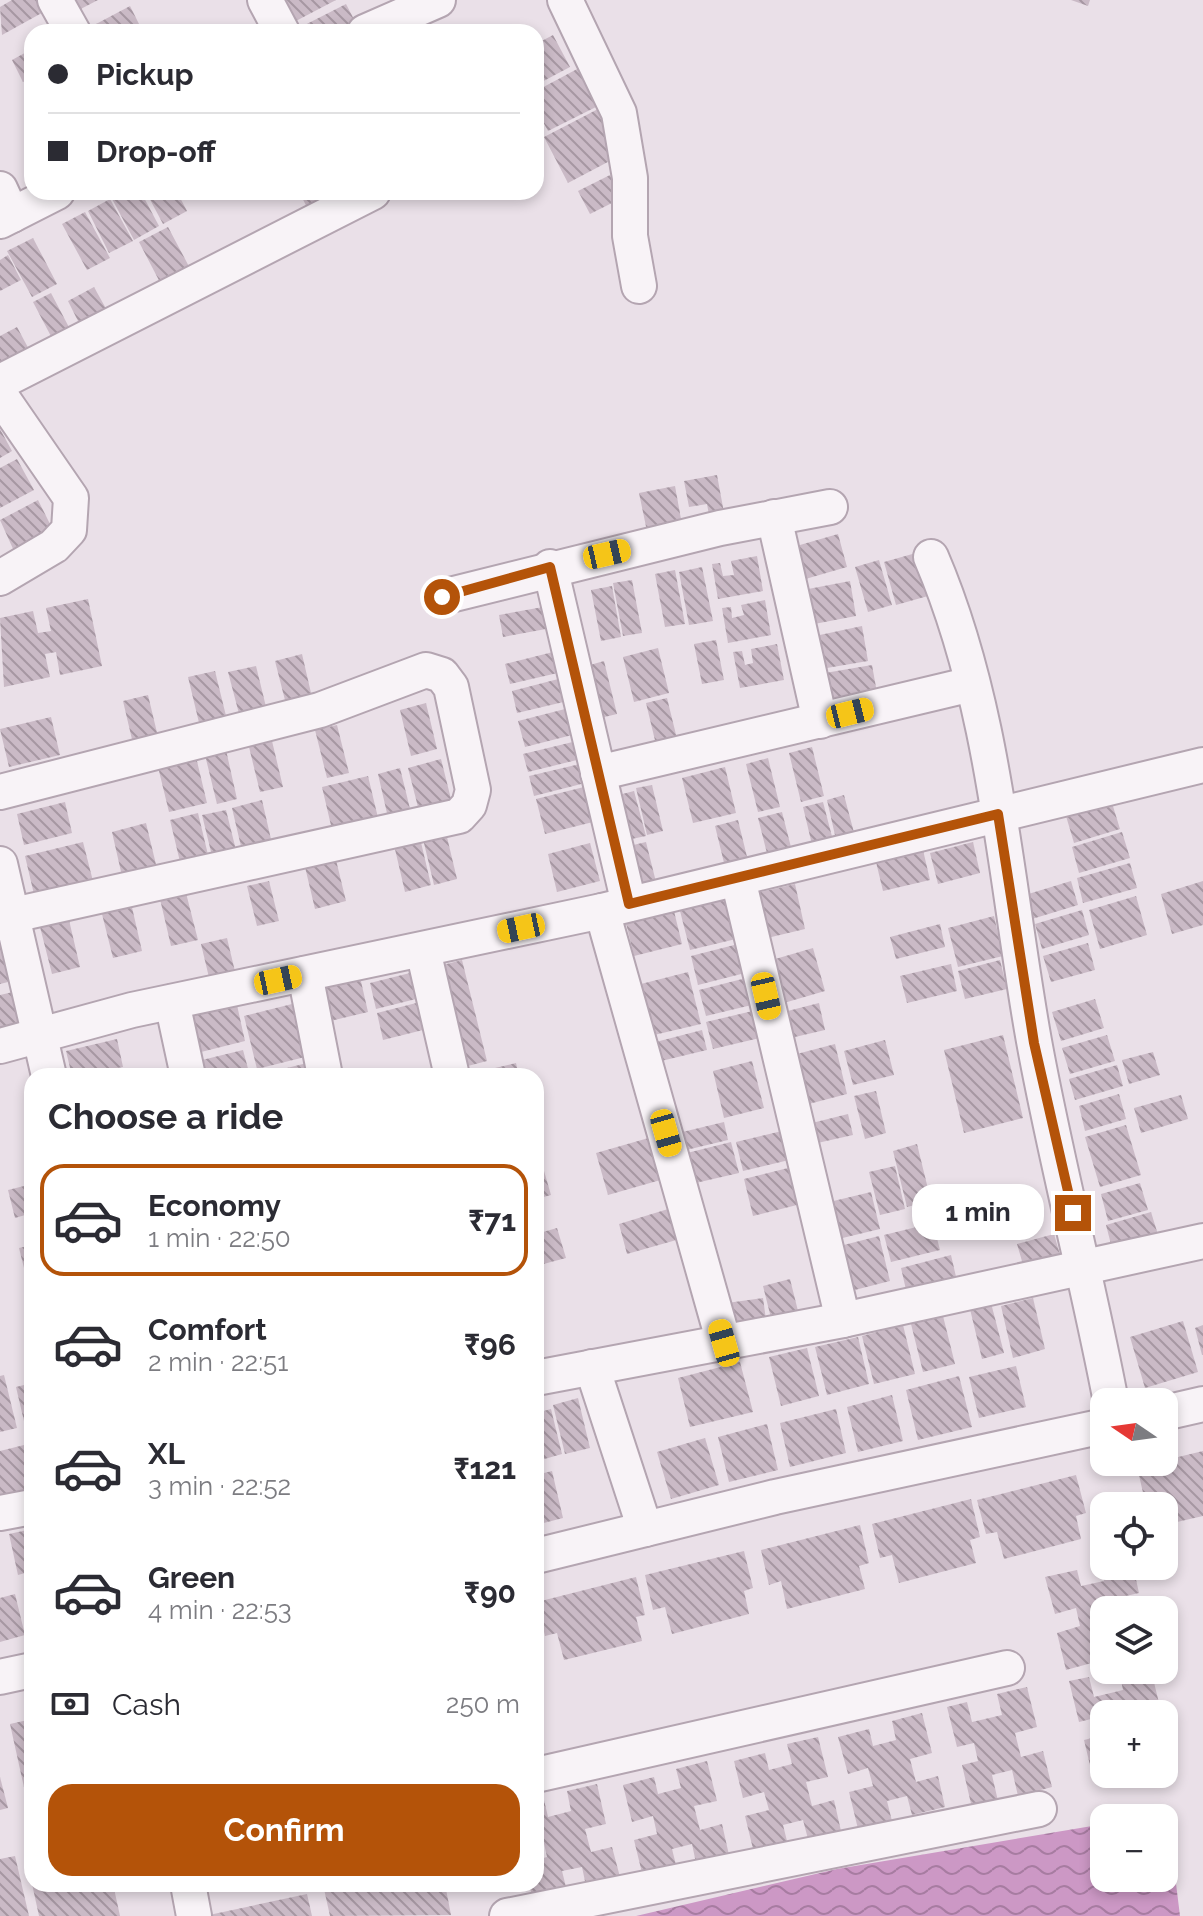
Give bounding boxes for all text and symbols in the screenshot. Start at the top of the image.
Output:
text: Pickup [96,57,194,92]
text: Drop-off [96,134,216,169]
car [581,537,633,571]
route start [424,579,460,615]
car [824,696,876,730]
car [495,911,547,945]
car [252,963,304,997]
car [749,970,783,1022]
text: Choose a ride [48,1095,283,1137]
car [648,1107,684,1159]
icon: car [52,1184,124,1256]
callout: 1 min [913,1185,1045,1241]
text: Economy [148,1188,281,1223]
route end [1055,1195,1091,1231]
text: 1 min [945,1197,1011,1227]
text: ₹71 [468,1203,516,1238]
text: 1 min · 22:50 [148,1223,291,1253]
icon: car [52,1308,124,1380]
text: Comfort [148,1312,267,1347]
car [706,1317,742,1369]
text: ₹96 [464,1327,516,1362]
text: 2 min · 22:51 [148,1347,288,1377]
north arrow [1090,1388,1178,1476]
map controls [1090,1388,1178,1892]
icon: car [52,1432,124,1504]
text: XL [148,1436,185,1471]
text: ₹121 [453,1451,516,1486]
text: 3 min · 22:52 [148,1471,291,1501]
button: locate [1090,1492,1178,1580]
icon: car [52,1556,124,1628]
text: Green [148,1560,235,1595]
text: ₹90 [464,1575,516,1610]
text: 4 min · 22:53 [148,1595,292,1625]
button: layers [1090,1596,1178,1684]
icon: cash [48,1682,92,1726]
text: Cash [112,1687,181,1722]
text: 250 m [446,1689,520,1719]
button: + [1090,1700,1178,1788]
button: Confirm [48,1784,520,1876]
button: − [1090,1804,1178,1892]

